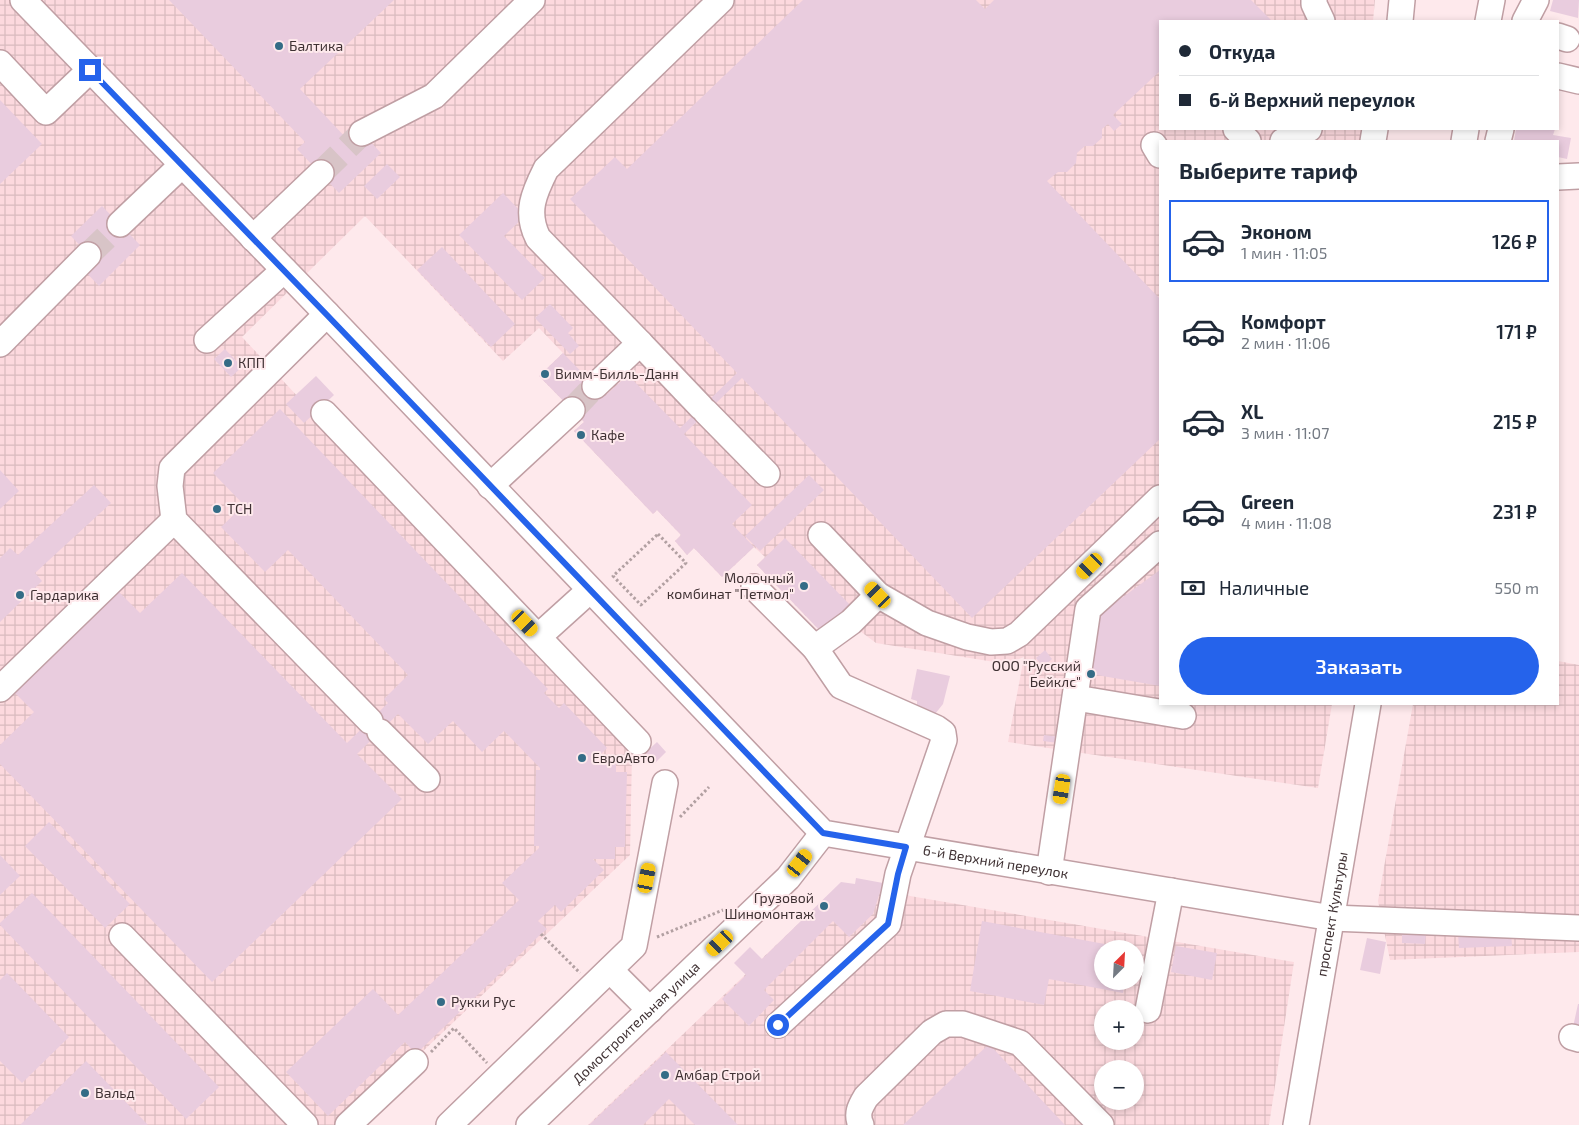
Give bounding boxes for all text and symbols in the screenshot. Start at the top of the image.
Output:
place label: Балтика [289,37,343,54]
marker: Балтика [273,40,285,52]
text: Откуда [1209,40,1275,63]
route end [79,59,101,81]
text: 6-й Верхний переулок [1209,88,1415,111]
text: Выберите тариф [1179,157,1358,183]
icon: car [1181,219,1226,264]
text: Эконом [1241,220,1312,243]
text: 126 ₽ [1492,230,1537,253]
text: 1 мин · 11:05 [1241,243,1327,262]
icon: car [1181,309,1226,354]
text: Комфорт [1241,310,1326,333]
text: 171 ₽ [1496,320,1537,343]
text: 2 мин · 11:06 [1241,333,1330,352]
place label: КПП [238,354,265,371]
marker: КПП [222,357,234,369]
place label: Вимм-Билль-Данн [555,365,679,382]
marker: Вимм-Билль-Данн [539,368,551,380]
icon: car [1181,399,1226,444]
text: XL [1241,400,1263,423]
text: 215 ₽ [1493,410,1537,433]
text: 3 мин · 11:07 [1241,423,1329,442]
place label: Кафе [591,426,625,443]
marker: Кафе [575,429,587,441]
icon: car [1181,489,1226,534]
text: Green [1241,490,1294,513]
place label: ТСН [227,500,252,517]
text: 231 ₽ [1492,500,1537,523]
marker: ТСН [211,503,223,515]
text: 4 мин · 11:08 [1241,513,1332,532]
car [1074,550,1106,582]
place label: Молочный комбинат "Петмол" [667,569,794,602]
icon: cash [1179,574,1207,602]
text: Наличные [1219,576,1309,599]
text: 550 m [1495,578,1539,597]
car [862,579,893,611]
marker: Молочный комбинат "Петмол" [798,580,810,592]
place label: Гардарика [30,586,99,603]
marker: Гардарика [14,589,26,601]
car [509,607,540,639]
button: Заказать [1179,637,1539,695]
place label: ООО "Русский Бейклс" [992,657,1081,690]
marker: ООО "Русский Бейклс" [1085,668,1097,680]
place label: ЕвроАвто [592,749,655,766]
marker: ЕвроАвто [576,752,588,764]
car [1052,773,1071,805]
street label: 6-й Верхний переулок [922,841,1070,882]
car [784,847,815,879]
street label: проспект Культуры [1313,850,1351,978]
car [636,862,657,894]
place label: Грузовой Шиномонтаж [724,889,814,922]
marker: Грузовой Шиномонтаж [818,900,830,912]
car [703,927,736,959]
north arrow [1094,940,1144,990]
map controls [1094,940,1144,1110]
street label: Домостроительная улица [569,958,703,1087]
place label: Рукки Рус [451,993,516,1010]
marker: Рукки Рус [435,996,447,1008]
button: + [1094,1000,1144,1050]
route start [767,1014,789,1036]
button: − [1094,1060,1144,1110]
place label: Амбар Строй [675,1066,760,1083]
marker: Амбар Строй [659,1069,671,1081]
place label: Вальд [95,1084,135,1101]
marker: Вальд [79,1087,91,1099]

